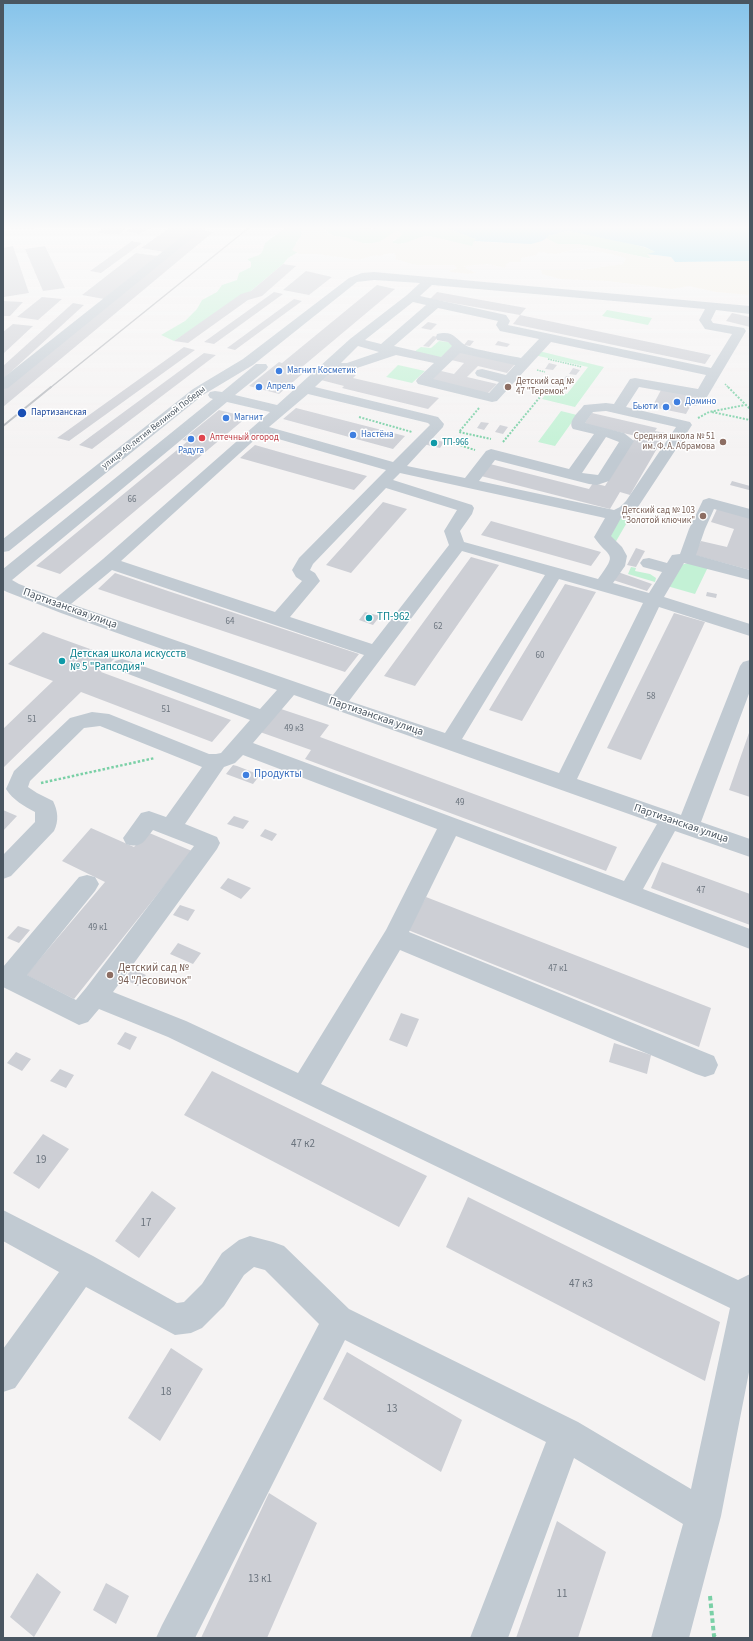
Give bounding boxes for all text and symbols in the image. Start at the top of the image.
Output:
marker: Магнит Косметик [274,366,284,376]
place label: Магнит Косметик [287,366,356,376]
place label: Детский сад № 47 "Теремок" [516,377,574,398]
marker: Апрель [254,382,264,392]
place label: Апрель [267,382,296,392]
marker: Детский сад № 47 "Теремок" [503,382,513,392]
street label: улица 40-летия Великой Победы [100,384,208,472]
marker: Домино [672,397,682,407]
place label: Домино [685,397,716,407]
place label: Бьюти [633,402,658,412]
marker: Бьюти [661,402,671,412]
marker: Партизанская [16,407,28,419]
place label: Партизанская [31,408,87,418]
marker: Магнит [221,413,231,423]
place label: Магнит [234,413,263,423]
marker: Настёна [348,430,358,440]
place label: Настёна [361,430,393,440]
place label: Средняя школа № 51 им. Ф. А. Абрамова [634,432,715,453]
marker: Аптечный огород [197,433,207,443]
place label: Аптечный огород [210,433,279,443]
marker: Радуга [186,434,196,444]
marker: Средняя школа № 51 им. Ф. А. Абрамова [718,437,728,447]
marker: ТП-966 [429,438,439,448]
place label: ТП-966 [442,438,469,448]
place label: Радуга [178,446,204,456]
house number: 66 [128,495,136,505]
place label: Детский сад № 103 "Золотой ключик" [622,506,695,527]
marker: Детский сад № 103 "Золотой ключик" [698,511,708,521]
street label: Партизанская улица [21,586,119,632]
place label: ТП-962 [377,611,410,625]
marker: ТП-962 [364,613,374,623]
house number: 64 [226,617,234,627]
house number: 62 [434,622,442,632]
place label: Детская школа искусств № 5 "Рапсодия" [70,648,186,674]
house number: 60 [536,651,544,661]
marker: Детская школа искусств № 5 "Рапсодия" [57,656,67,666]
house number: 58 [647,692,655,702]
street label: Партизанская улица [327,695,425,739]
house number: 51 [162,705,170,715]
house number: 51 [28,715,36,725]
house number: 49 к3 [284,724,304,734]
place label: Продукты [254,768,302,782]
marker: Продукты [241,770,251,780]
house number: 49 [456,798,464,808]
street label: Партизанская улица [632,802,730,846]
house number: 47 [697,886,705,896]
house number: 49 к1 [88,923,108,933]
place label: Детский сад № 94 "Лесовичок" [118,962,192,988]
house number: 47 к1 [548,964,568,974]
marker: Детский сад № 94 "Лесовичок" [105,970,115,980]
house number: 47 к2 [291,1138,315,1152]
house number: 19 [36,1154,46,1168]
house number: 17 [141,1217,151,1231]
house number: 47 к3 [569,1278,593,1292]
house number: 18 [161,1386,171,1400]
house number: 13 [387,1403,397,1417]
house number: 13 к1 [248,1573,272,1587]
house number: 11 [557,1588,567,1602]

